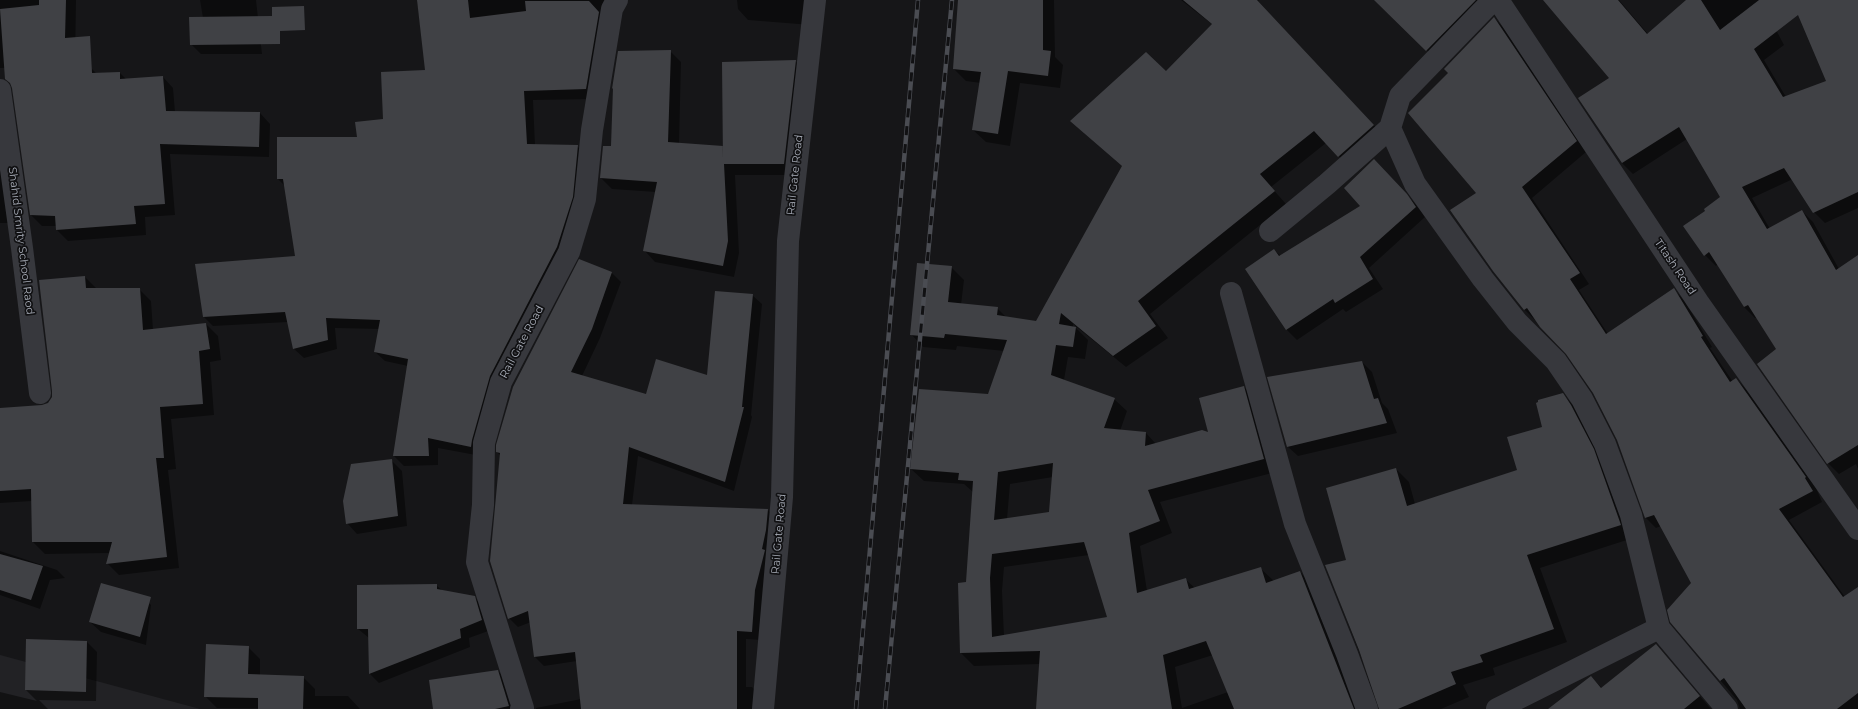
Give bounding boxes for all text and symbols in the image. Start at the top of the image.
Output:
street label: Rail Gate Road [784,134,806,216]
street label: Shahid Smrity School Raod [5,166,37,316]
street label: Titash Road [1652,237,1698,297]
street label: Rail Gate Road [497,303,547,381]
street label: Rail Gate Road [769,493,789,575]

